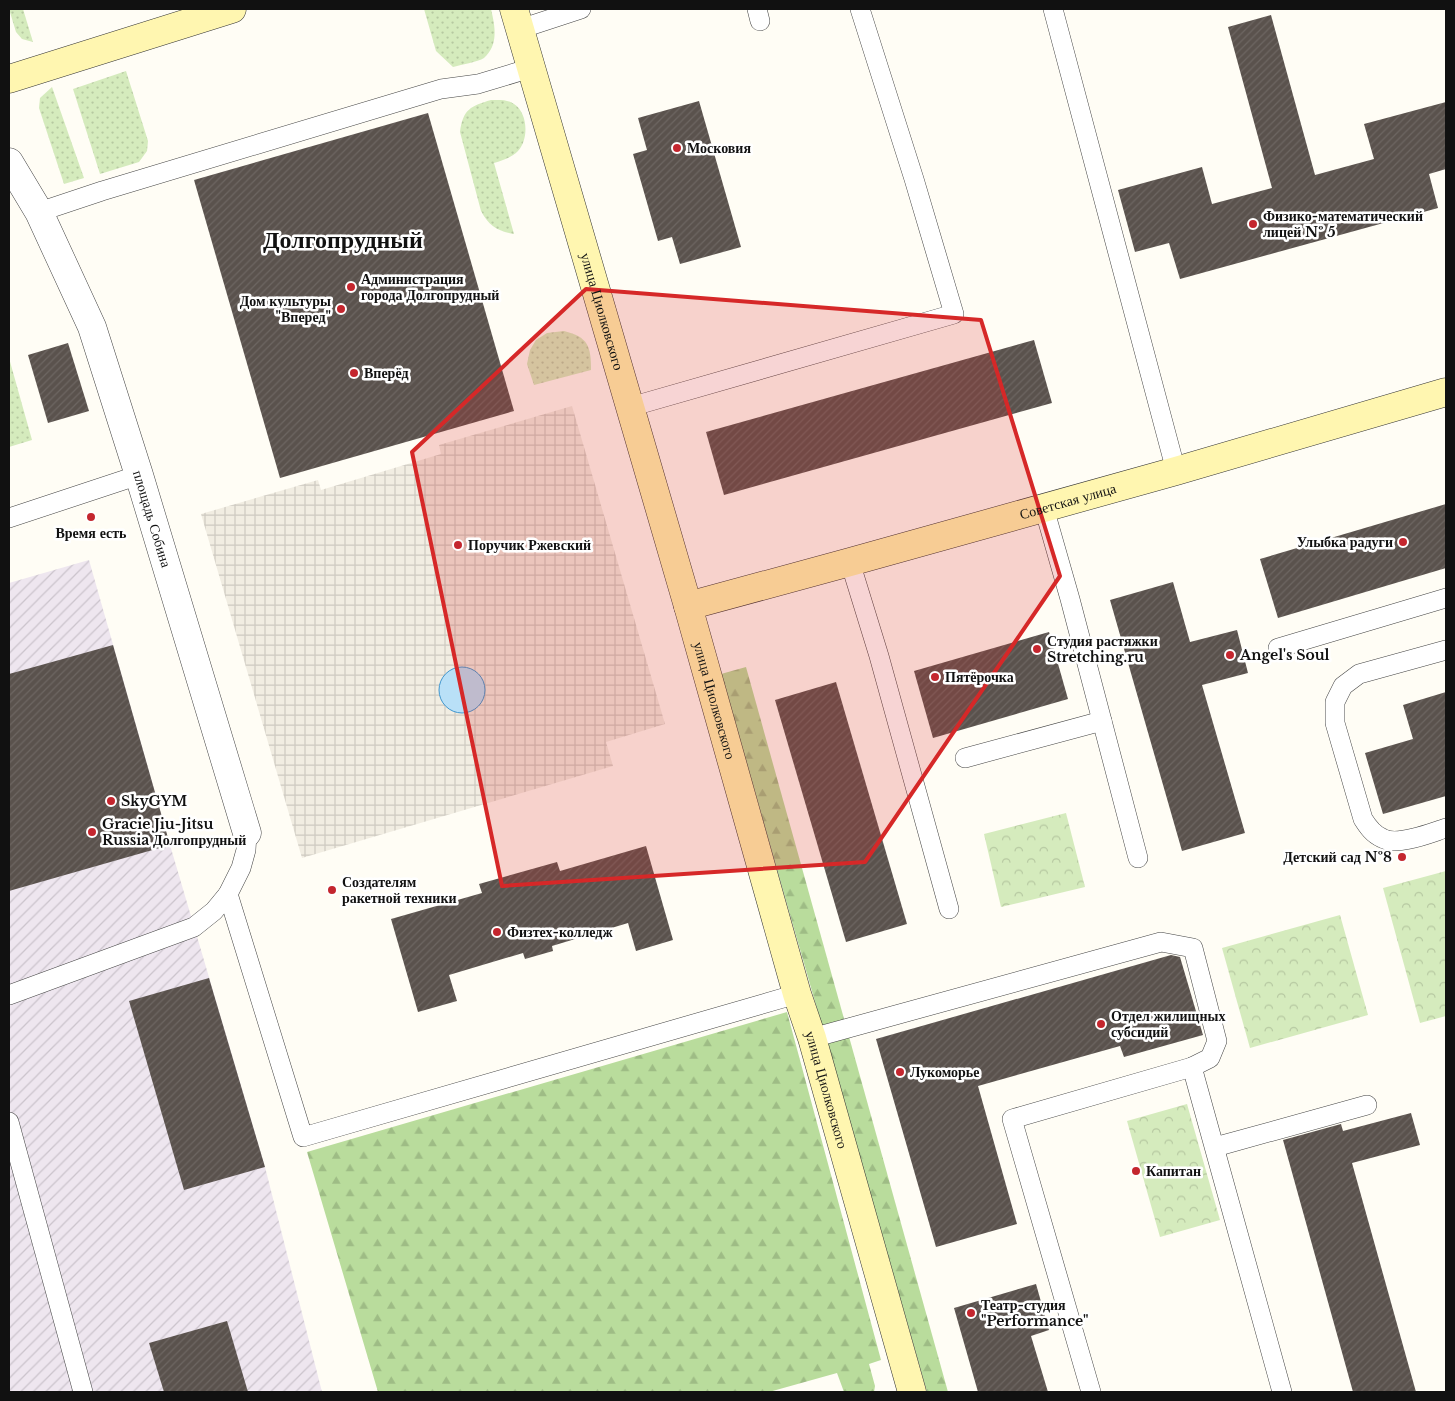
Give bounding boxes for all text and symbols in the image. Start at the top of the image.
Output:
place label: Московия [687,139,751,157]
marker: Московия [671,142,683,154]
place label: Физико-математический лицей № 5 [1263,207,1423,241]
marker: Физико-математический лицей № 5 [1247,218,1259,230]
district label: Долгопрудный [263,225,423,254]
street label: улица Циолковского [577,251,628,372]
place label: Администрация города Долгопрудный [361,270,499,304]
marker: Администрация города Долгопрудный [345,281,357,293]
place label: Дом культуры "Вперед" [240,292,331,326]
marker: Дом культуры "Вперед" [335,303,347,315]
place label: Вперёд [364,364,409,382]
marker: Вперёд [348,367,360,379]
street label: площадь Собина [129,468,176,570]
street label: Советская улица [1017,479,1119,523]
marker: Время есть [85,511,97,523]
place label: Время есть [55,524,127,542]
place label: Улыбка радуги [1297,533,1393,551]
place label: Поручик Ржевский [468,536,591,554]
marker: Улыбка радуги [1397,536,1409,548]
marker: Поручик Ржевский [452,539,464,551]
place label: Студия растяжки Stretching.ru [1047,632,1158,666]
street label: улица Циолковского [689,640,740,761]
marker: Студия растяжки Stretching.ru [1031,643,1043,655]
place label: Angel's Soul [1239,646,1330,664]
marker: Angel's Soul [1224,649,1236,661]
place label: Пятёрочка [945,668,1014,686]
marker: Пятёрочка [929,671,941,683]
place label: SkyGYM [121,792,187,810]
marker: SkyGYM [105,795,117,807]
place label: Gracie Jiu-Jitsu Russia Долгопрудный [102,815,246,849]
marker: Gracie Jiu-Jitsu Russia Долгопрудный [86,826,98,838]
place label: Детский сад №8 [1283,848,1392,866]
marker: Детский сад №8 [1396,851,1408,863]
place label: Создателям ракетной техники [342,873,457,907]
marker: Создателям ракетной техники [326,884,338,896]
place label: Физтех-колледж [507,923,613,941]
marker: Физтех-колледж [491,926,503,938]
place label: Отдел жилищных субсидий [1111,1007,1225,1041]
marker: Отдел жилищных субсидий [1095,1018,1107,1030]
street label: улица Циолковского [801,1028,852,1151]
place label: Лукоморье [910,1063,979,1081]
marker: Лукоморье [894,1066,906,1078]
place label: Капитан [1146,1162,1201,1180]
marker: Капитан [1130,1165,1142,1177]
place label: Театр-студия "Performance" [981,1296,1089,1330]
marker: Театр-студия "Performance" [965,1307,977,1319]

